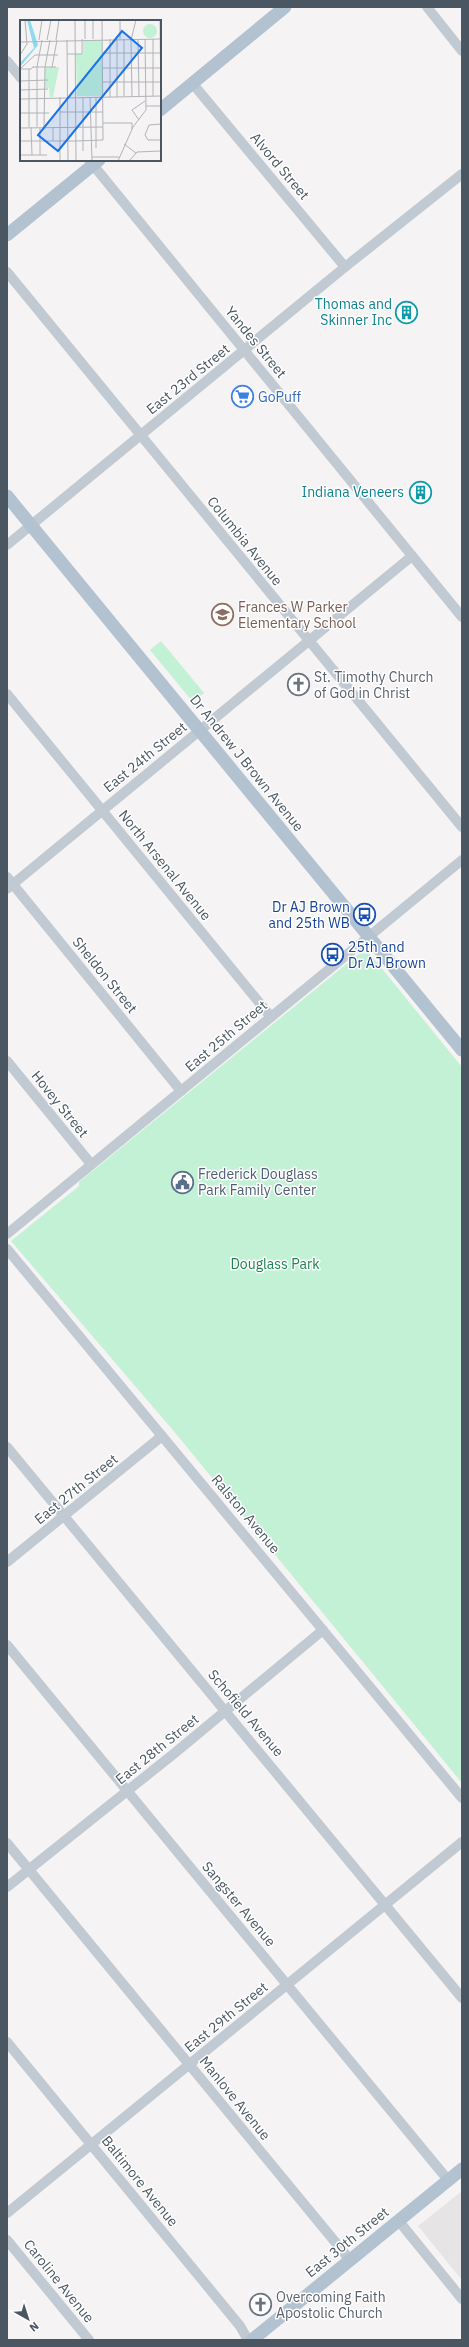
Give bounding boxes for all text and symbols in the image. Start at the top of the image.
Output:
inset map [20,20,161,161]
street label: Alvord Street [247,129,313,203]
place label: Thomas and Skinner Inc [315,295,392,329]
building icon: Thomas and Skinner Inc [394,299,420,325]
street label: Yandes Street [222,302,291,382]
street label: East 23rd Street [143,340,233,418]
supermarket icon: GoPuff [230,384,256,410]
place label: GoPuff [258,388,302,406]
building icon: Indiana Veneers [407,479,433,505]
place label: Indiana Veneers [302,483,404,501]
street label: Columbia Avenue [203,493,287,590]
place label: Frances W Parker Elementary School [238,598,356,632]
school or university icon: Frances W Parker Elementary School [209,602,235,628]
place label: St. Timothy Church of God in Christ [314,668,433,702]
church icon: St. Timothy Church of God in Christ [285,672,311,698]
street label: Dr Andrew J Brown Avenue [186,691,308,835]
street label: East 24th Street [100,718,190,796]
street label: North Arsenal Avenue [115,806,215,924]
place label: Dr AJ Brown and 25th WB [269,898,350,932]
bus stop icon: Dr AJ Brown and 25th WB [352,902,378,928]
street label: Sheldon Street [69,933,141,1017]
place label: 25th and Dr AJ Brown [348,938,426,972]
bus stop icon: 25th and Dr AJ Brown [319,942,345,968]
street label: East 25th Street [181,996,271,1076]
street label: Hovey Street [28,1067,92,1141]
place label: Frederick Douglass Park Family Center [198,1165,318,1199]
public building icon: Frederick Douglass Park Family Center [170,1169,196,1195]
park label: Douglass Park [230,1255,320,1273]
street label: East 27th Street [31,1450,121,1528]
street label: Ralston Avenue [208,1471,284,1557]
street label: Schofield Avenue [204,1666,288,1761]
street label: East 28th Street [112,1710,202,1788]
street label: Sangster Avenue [198,1858,280,1950]
street label: East 29th Street [181,1978,271,2056]
street label: Manlove Avenue [196,2052,275,2144]
street label: Baltimore Avenue [98,2132,182,2230]
street label: East 30th Street [302,2203,392,2281]
street label: Caroline Avenue [20,2236,98,2327]
place label: Overcoming Faith Apostolic Church [276,2288,386,2322]
church icon: Overcoming Faith Apostolic Church [248,2292,274,2318]
north arrow [8,2299,48,2339]
text: N [27,2319,42,2335]

